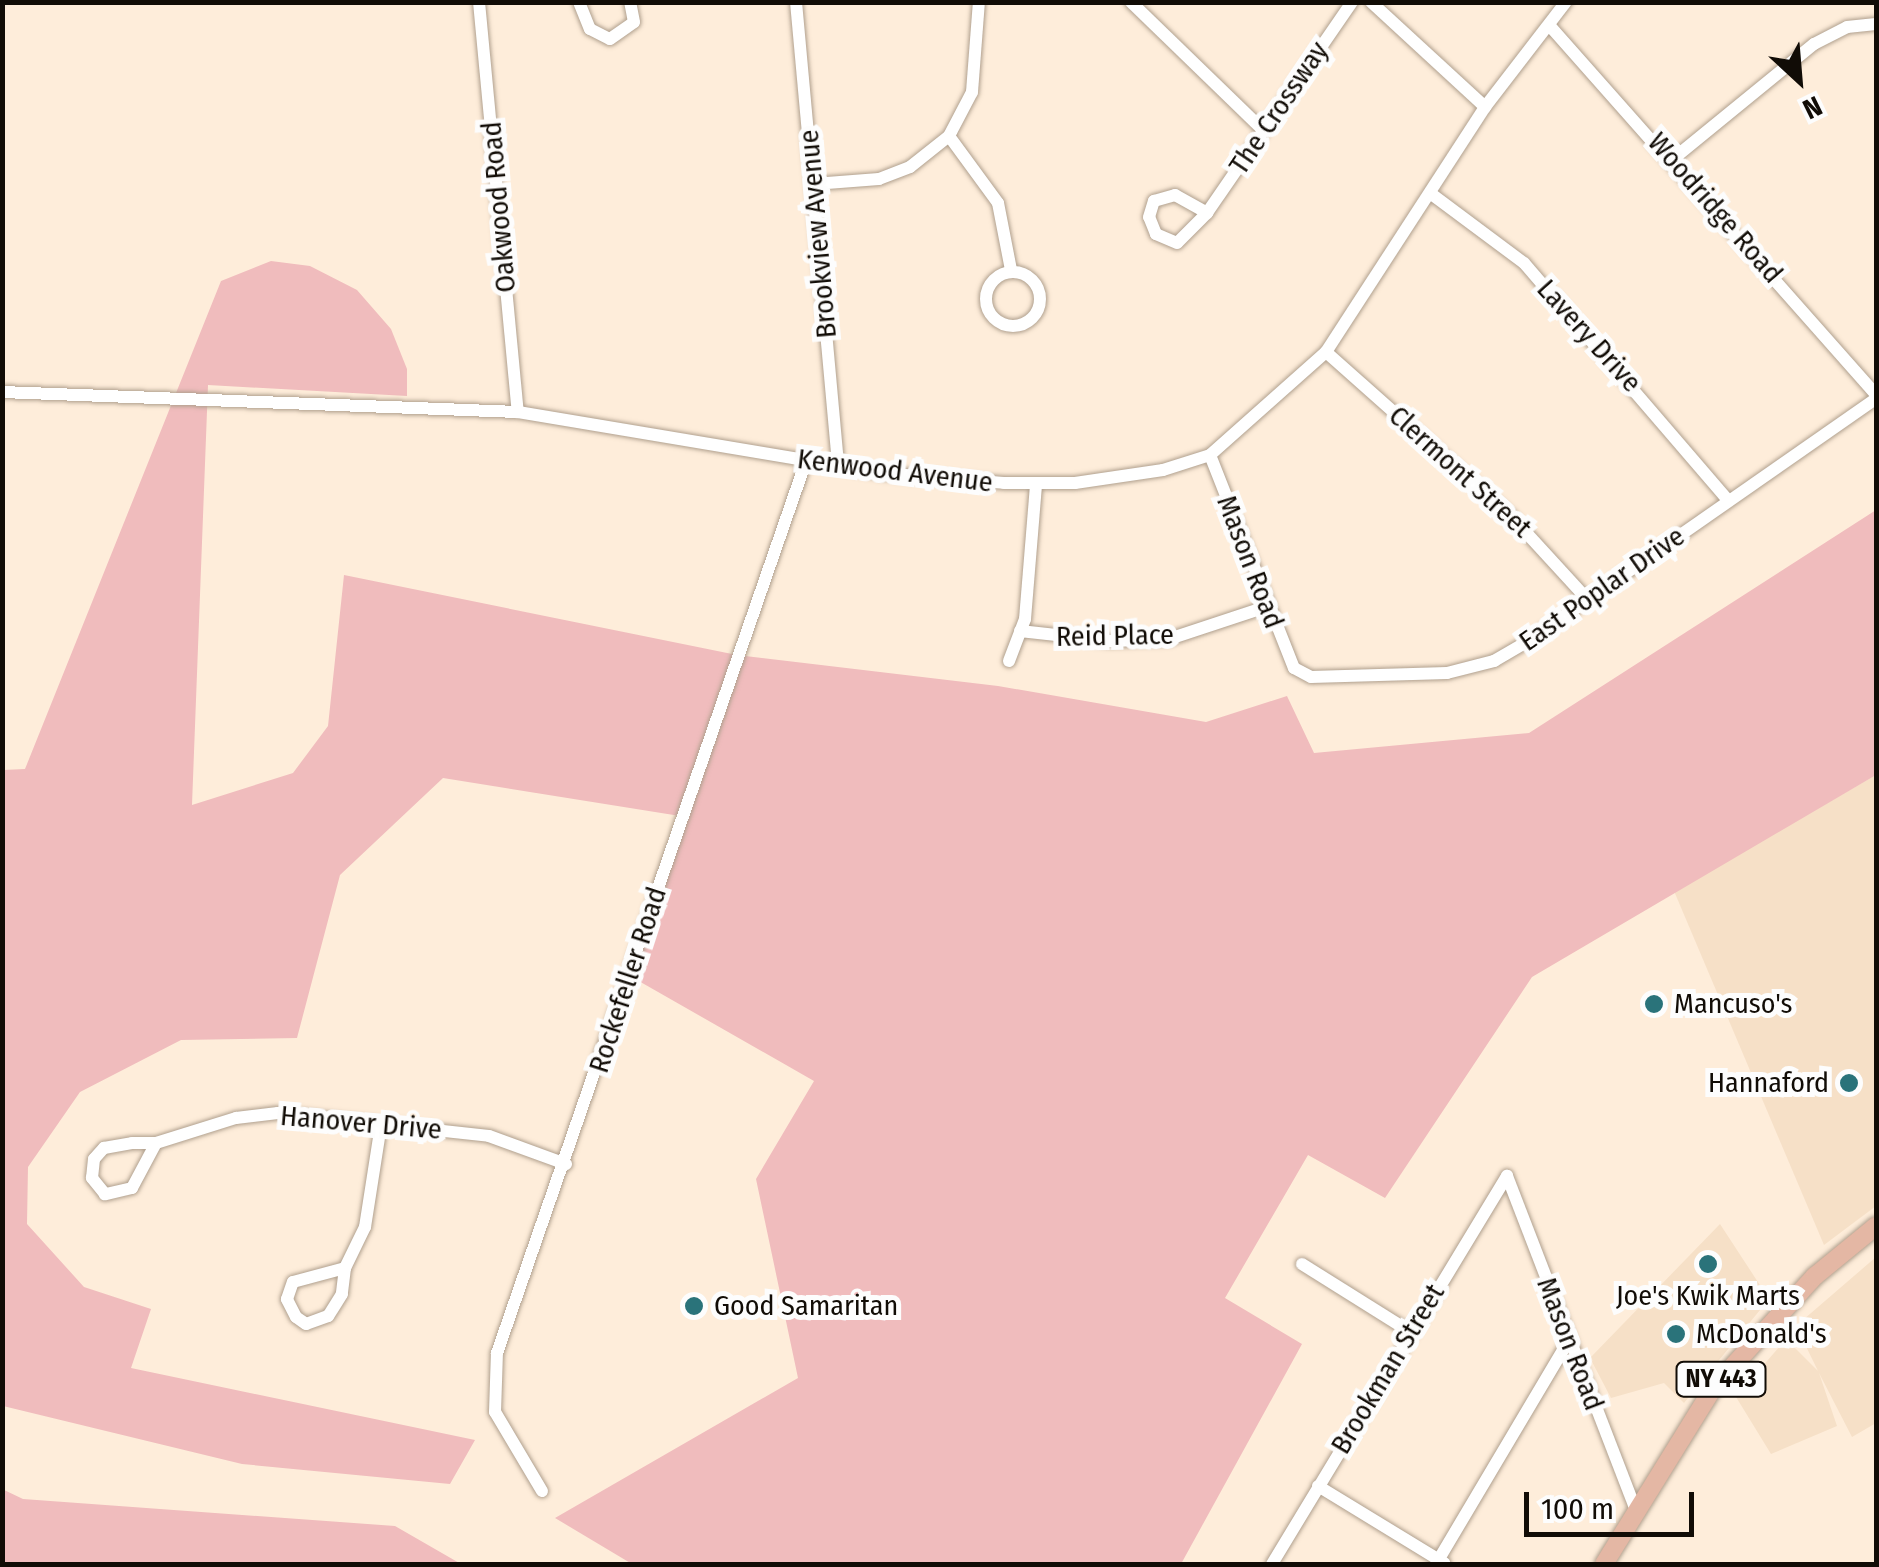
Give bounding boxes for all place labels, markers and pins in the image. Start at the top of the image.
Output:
place label: Mancuso's [1674,987,1793,1021]
marker: Mancuso's [1643,993,1665,1015]
place label: Hannaford [1708,1066,1829,1100]
marker: Hannaford [1838,1072,1860,1094]
marker: Joe's Kwik Marts [1697,1253,1719,1275]
place label: Joe's Kwik Marts [1616,1279,1800,1313]
place label: Good Samaritan [714,1289,898,1323]
marker: Good Samaritan [683,1295,705,1317]
place label: McDonald's [1696,1317,1827,1351]
marker: McDonald's [1665,1323,1687,1345]

